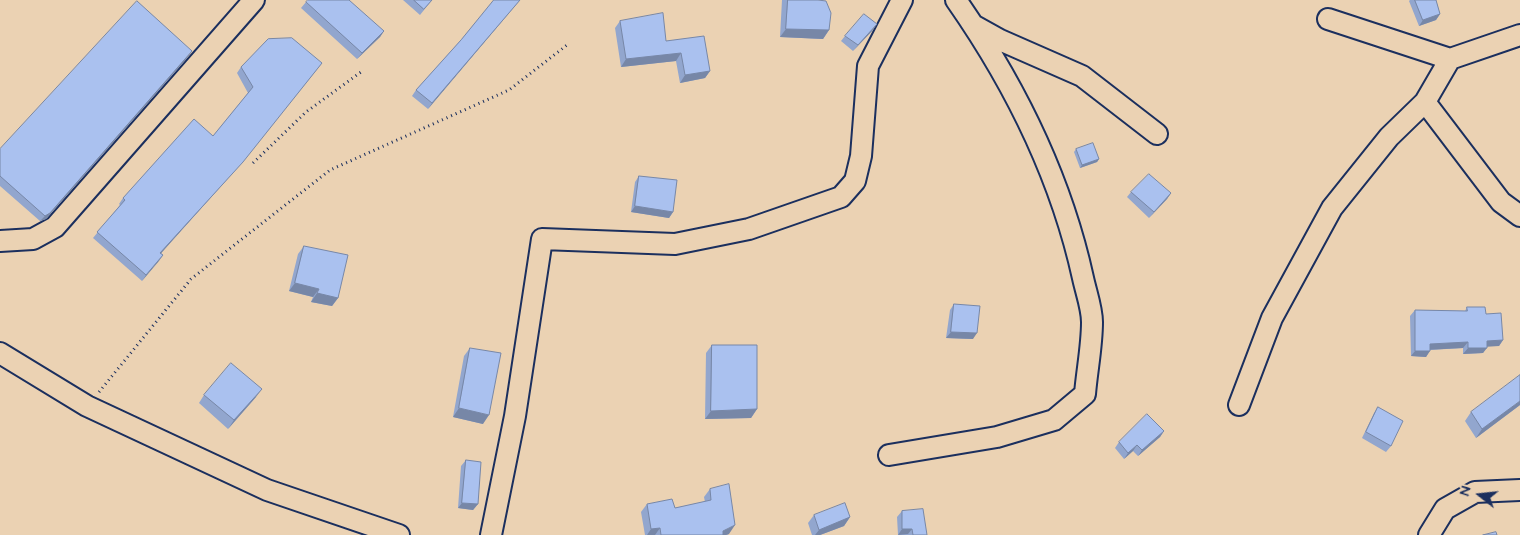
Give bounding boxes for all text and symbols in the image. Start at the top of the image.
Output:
north arrow [1455,470,1505,520]
text: N [1455,484,1476,498]

